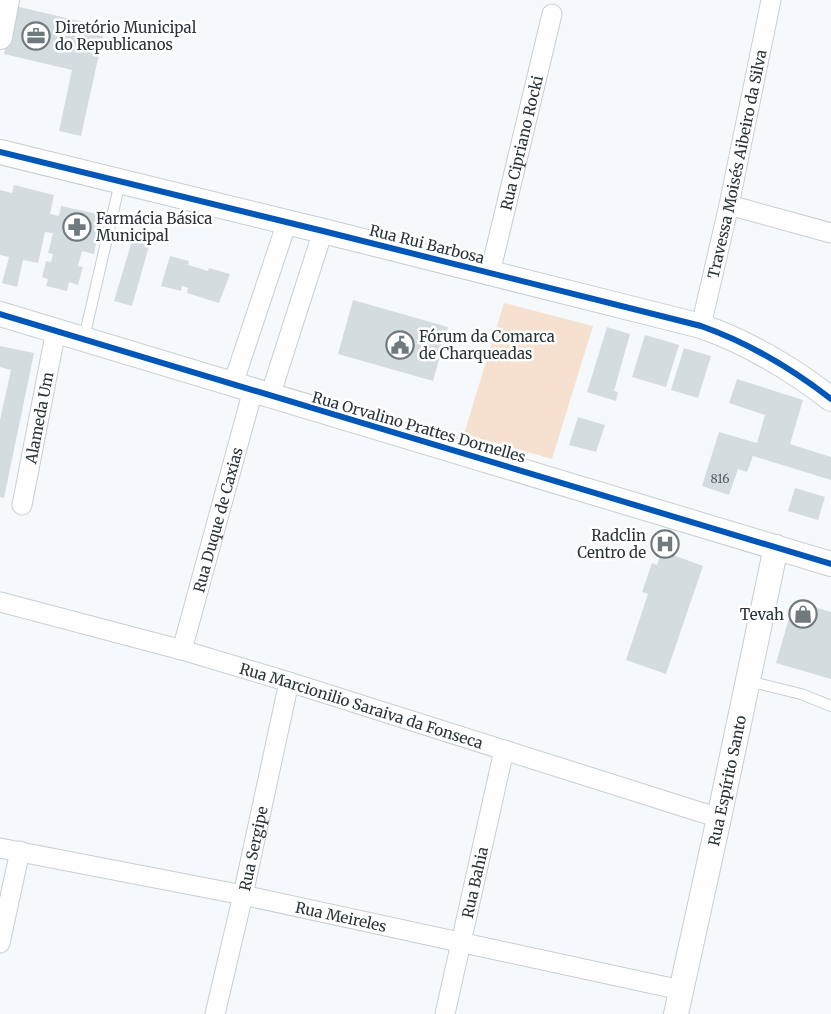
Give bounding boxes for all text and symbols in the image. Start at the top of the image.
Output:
place label: Diretório Municipal do Republicanos [55,18,197,54]
office icon: Diretório Municipal do Republicanos [21,21,51,51]
street label: Travessa Moisés Aibeiro da Silva [703,48,770,280]
street label: Rua Cipriano Rocki [496,73,547,212]
place label: Farmácia Básica Municipal [96,209,212,245]
pharmacy icon: Farmácia Básica Municipal [62,212,92,242]
street label: Rua Rui Barbosa [367,221,487,267]
place label: Fórum da Comarca de Charqueadas [419,327,555,363]
public building icon: Fórum da Comarca de Charqueadas [385,330,415,360]
street label: Alameda Um [21,370,57,466]
street label: Rua Orvalino Prattes Dornelles [310,387,528,467]
street label: Rua Duque de Caxias [189,445,246,594]
house number: 816 [711,471,730,486]
place label: Radclin Centro de [577,526,646,562]
hospital icon: Radclin Centro de [650,529,680,559]
shop icon: Tevah [788,599,818,629]
place label: Tevah [740,605,784,624]
street label: Rua Marcionilio Saraiva da Fonseca [238,658,486,752]
street label: Rua Espírito Santo [704,713,750,847]
street label: Rua Sergipe [235,804,271,892]
street label: Rua Bahia [457,845,492,920]
street label: Rua Meireles [294,897,389,935]

